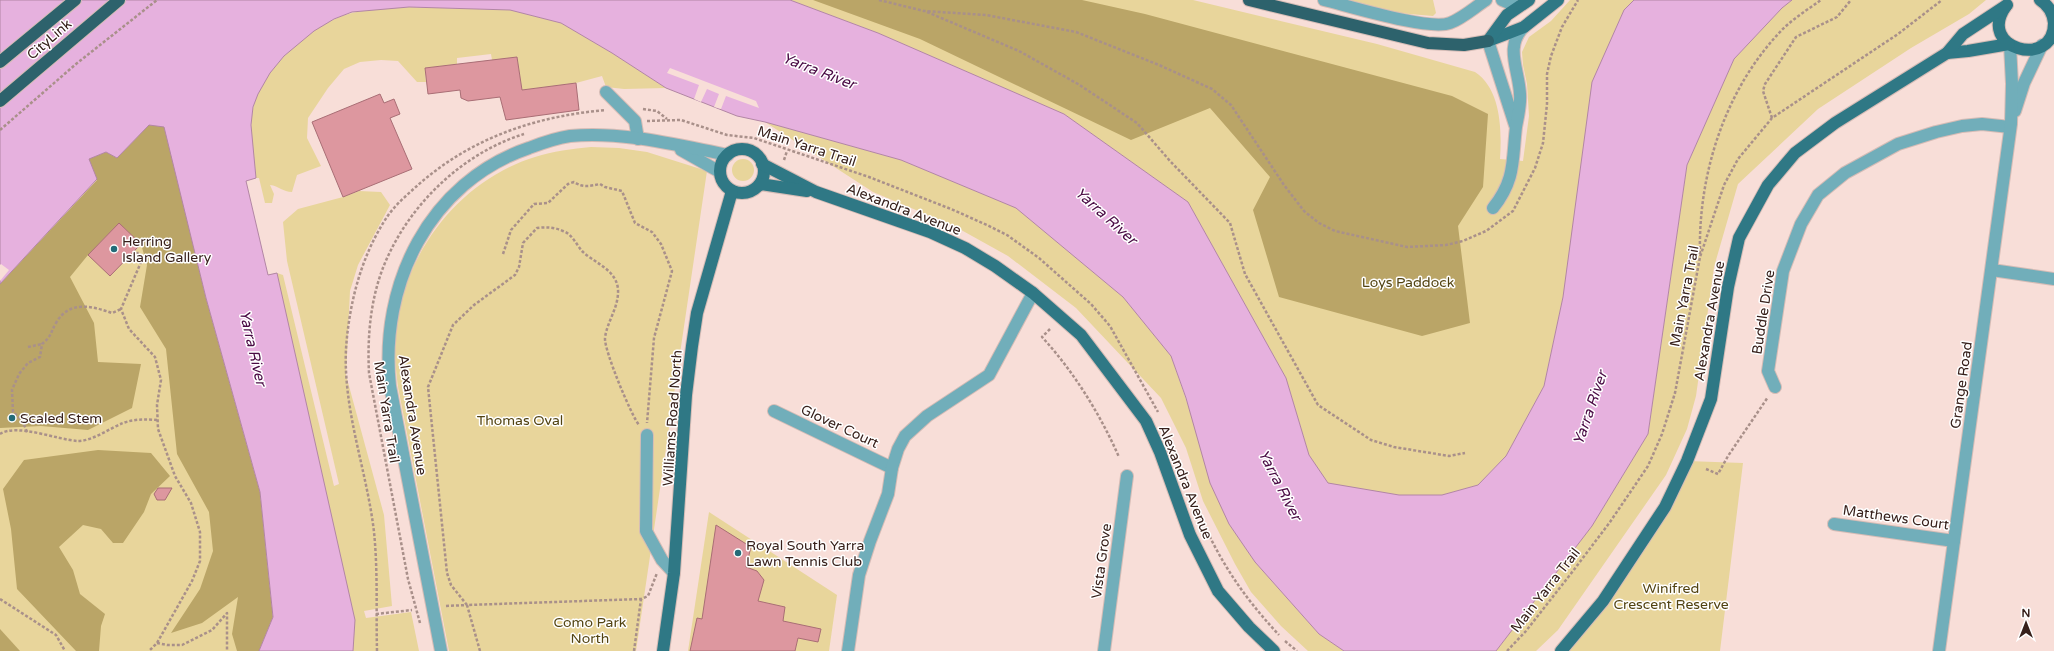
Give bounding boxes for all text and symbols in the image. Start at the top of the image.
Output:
street label: CityLink [24,15,75,63]
water label: Yarra River [780,49,860,94]
street label: Main Yarra Trail [755,123,858,170]
street label: Alexandra Avenue [844,180,964,239]
water label: Yarra River [1071,184,1142,250]
place label: Herring Island Gallery [122,233,212,266]
marker: Herring Island Gallery [109,244,119,254]
street label: Main Yarra Trail [1666,244,1703,348]
street label: Alexandra Avenue [1691,260,1728,382]
street label: Buddle Drive [1748,269,1779,356]
park label: Loys Paddock [1362,274,1455,291]
water label: Yarra River [236,308,271,390]
street label: Grange Road [1947,340,1976,430]
street label: Williams Road North [659,349,686,487]
street label: Alexandra Avenue [395,354,430,476]
street label: Main Yarra Trail [370,360,403,464]
water label: Yarra River [1569,366,1612,447]
street label: Glover Court [798,401,882,452]
place label: Scaled Stem [20,410,102,427]
park label: Thomas Oval [477,412,563,429]
marker: Scaled Stem [7,413,17,423]
street label: Alexandra Avenue [1155,423,1216,542]
water label: Yarra River [1254,447,1307,525]
street label: Matthews Court [1842,502,1951,533]
street label: Vista Grove [1088,522,1115,600]
place label: Royal South Yarra Lawn Tennis Club [746,537,864,570]
street label: Main Yarra Trail [1507,545,1584,636]
marker: Royal South Yarra Lawn Tennis Club [733,548,743,558]
park label: Winifred Crescent Reserve [1613,580,1729,613]
north arrow [2006,603,2046,643]
text: N [2022,607,2030,620]
park label: Como Park North [554,614,627,647]

